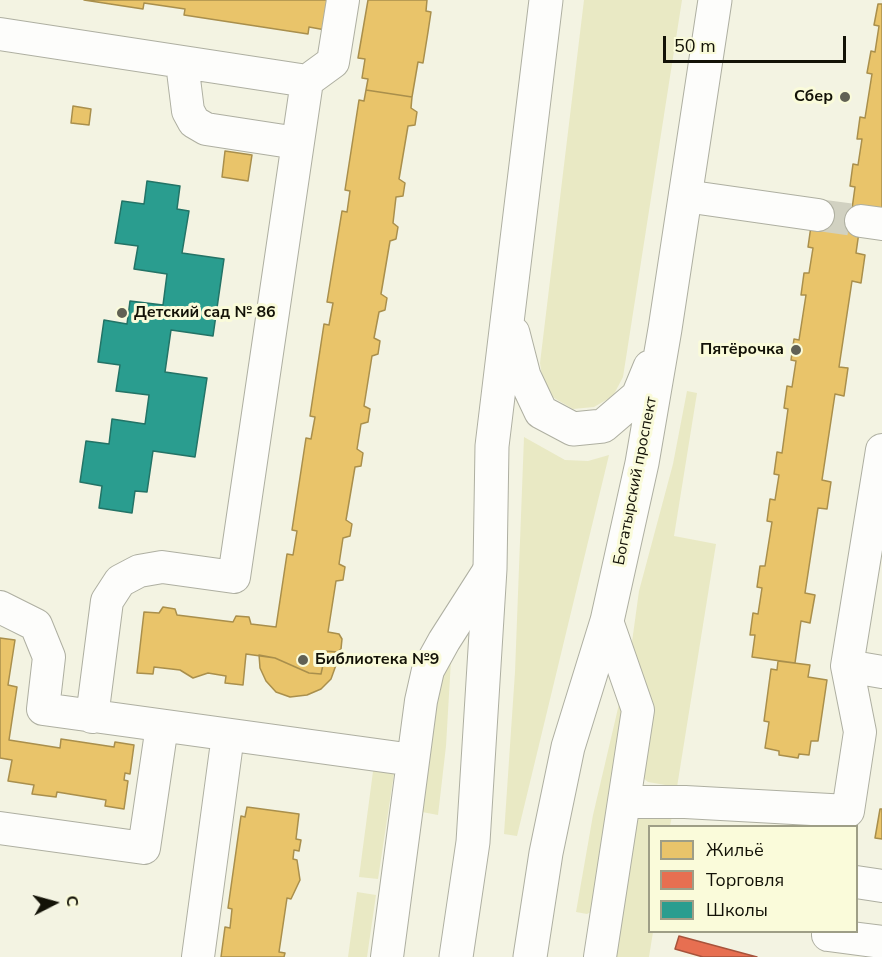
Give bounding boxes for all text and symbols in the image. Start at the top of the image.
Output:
scale bar [666,24,849,62]
text: 50 m [674,34,716,58]
place label: Сбер [794,87,833,107]
marker: Сбер [838,90,852,104]
place label: Детский сад № 86 [134,303,276,323]
marker: Детский сад № 86 [115,306,129,320]
place label: Пятёрочка [700,340,784,360]
marker: Пятёрочка [789,343,803,357]
street label: Богатырский проспект [610,395,662,567]
place label: Библиотека №9 [315,650,439,670]
marker: Библиотека №9 [296,653,310,667]
legend [648,825,858,933]
text: Жильё [706,838,764,862]
text: Торговля [706,868,784,892]
north arrow [24,873,84,933]
text: С [60,895,83,908]
text: Школы [706,898,768,922]

